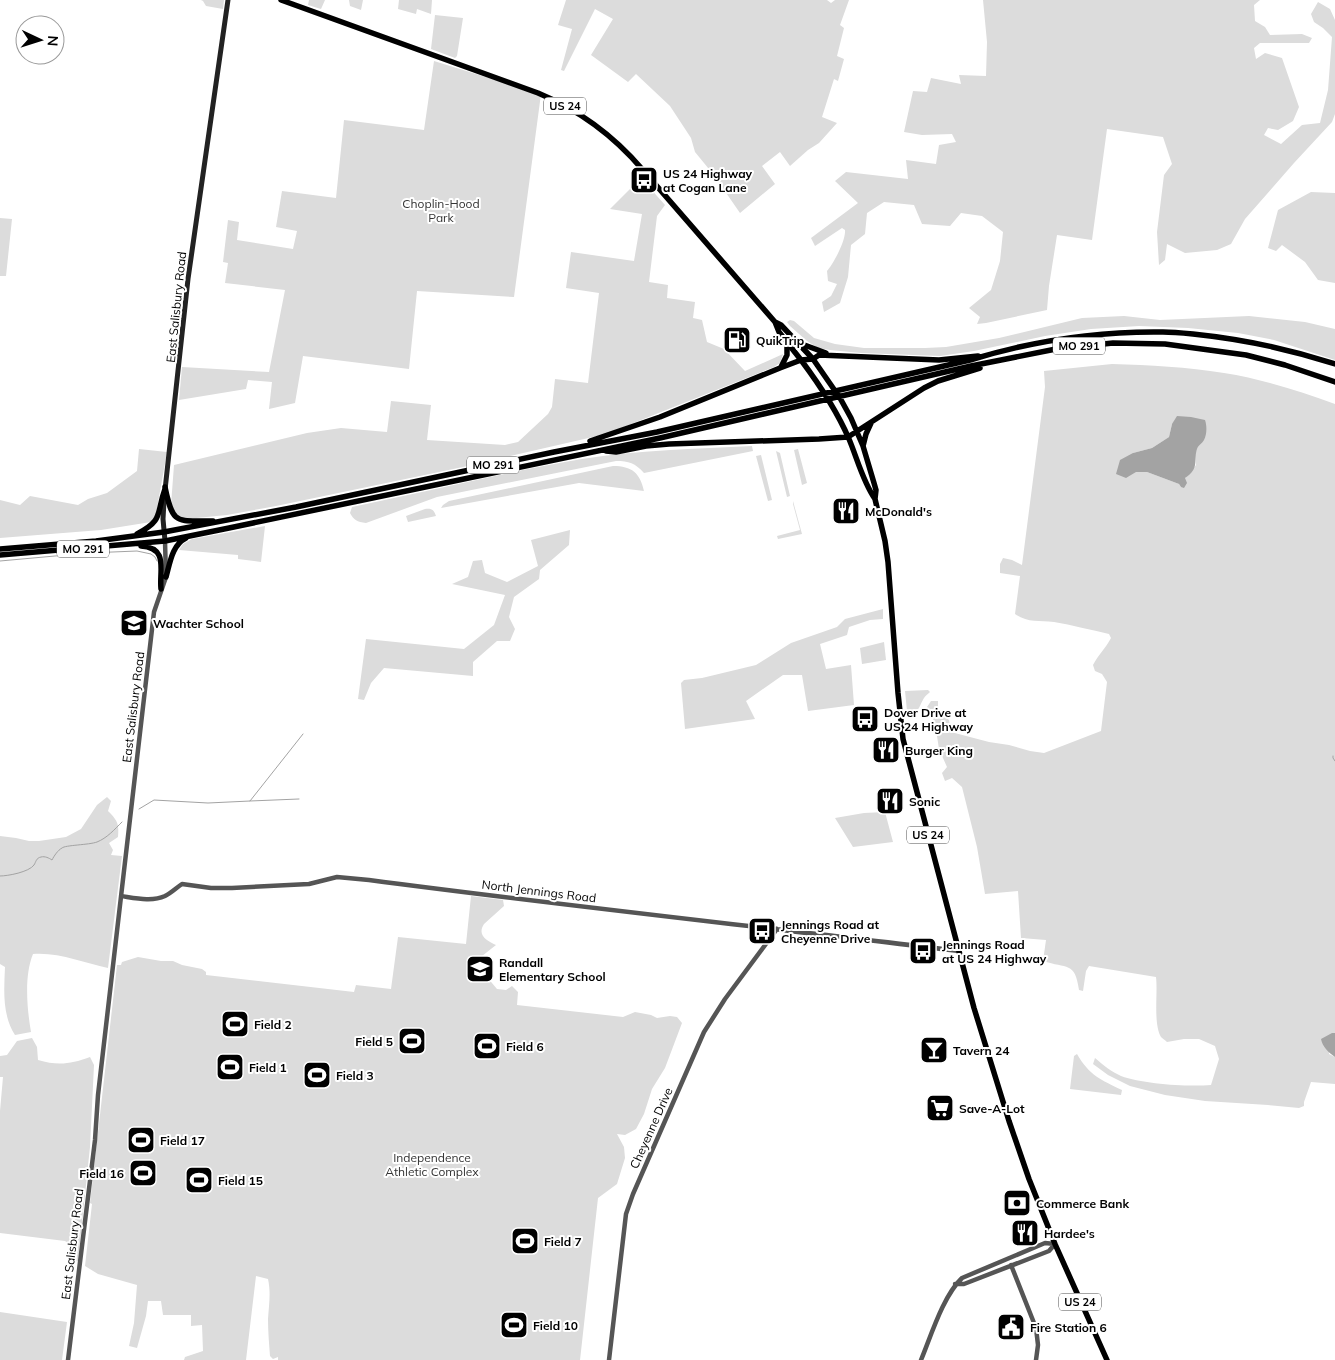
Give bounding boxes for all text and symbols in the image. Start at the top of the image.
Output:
north arrow [15,15,65,65]
text: N [44,35,62,47]
road number: US 24 [544,98,586,114]
bus stop icon: US 24 Highway at Cogan Lane [629,165,659,195]
place label: US 24 Highway at Cogan Lane [663,166,753,195]
park label: Choplin-Hood Park [402,196,480,225]
street label: East Salisbury Road [163,251,189,363]
fuel station icon: QuikTrip [722,325,752,355]
place label: QuikTrip [756,333,804,348]
road number: MO 291 [1053,338,1105,354]
road number: MO 291 [467,456,519,474]
restaurant icon: McDonald's [831,496,861,526]
place label: McDonald's [865,504,932,519]
road number: MO 291 [57,540,109,558]
school or university icon: Wachter School [119,608,149,638]
place label: Wachter School [153,616,244,631]
street label: East Salisbury Road [119,651,147,763]
bus stop icon: Dover Drive at US 24 Highway [850,704,880,734]
place label: Dover Drive at US 24 Highway [884,705,974,734]
restaurant icon: Burger King [871,735,901,765]
place label: Burger King [905,743,973,758]
restaurant icon: Sonic [875,786,905,816]
place label: Sonic [909,794,940,809]
road number: US 24 [907,826,949,844]
street label: North Jennings Road [481,877,597,905]
bus stop icon: Jennings Road at Cheyenne Drive [747,916,777,946]
place label: Jennings Road at Cheyenne Drive [781,917,880,946]
bus stop icon: Jennings Road at US 24 Highway [908,936,938,966]
place label: Jennings Road at US 24 Highway [942,937,1047,966]
school or university icon: Randall Elementary School [465,954,495,984]
place label: Randall Elementary School [499,955,606,984]
sports icon: Field 2 [220,1009,250,1039]
place label: Field 2 [254,1017,292,1032]
sports icon: Field 5 [397,1026,427,1056]
sports icon: Field 6 [472,1031,502,1061]
place label: Field 5 [355,1034,393,1049]
bar icon: Tavern 24 [919,1035,949,1065]
place label: Field 6 [506,1039,544,1054]
place label: Tavern 24 [953,1043,1010,1058]
sports icon: Field 1 [215,1052,245,1082]
place label: Field 1 [249,1060,287,1075]
sports icon: Field 3 [302,1060,332,1090]
place label: Field 3 [336,1068,374,1083]
street label: Cheyenne Drive [626,1085,676,1171]
supermarket icon: Save-A-Lot [925,1093,955,1123]
place label: Save-A-Lot [959,1101,1025,1116]
sports icon: Field 17 [126,1125,156,1155]
place label: Field 17 [160,1133,205,1148]
park label: Independence Athletic Complex [385,1150,479,1179]
sports icon: Field 16 [128,1158,158,1188]
sports icon: Field 15 [184,1165,214,1195]
place label: Field 16 [79,1166,124,1181]
place label: Field 15 [218,1173,263,1188]
street label: East Salisbury Road [58,1188,86,1300]
bank icon: Commerce Bank [1002,1188,1032,1218]
place label: Commerce Bank [1036,1196,1129,1211]
restaurant icon: Hardee's [1010,1218,1040,1248]
sports icon: Field 7 [510,1226,540,1256]
place label: Hardee's [1044,1226,1095,1241]
place label: Field 7 [544,1234,582,1249]
road number: US 24 [1059,1294,1101,1310]
sports icon: Field 10 [499,1310,529,1340]
public building icon: Fire Station 6 [996,1312,1026,1342]
place label: Field 10 [533,1318,578,1333]
place label: Fire Station 6 [1030,1320,1107,1335]

